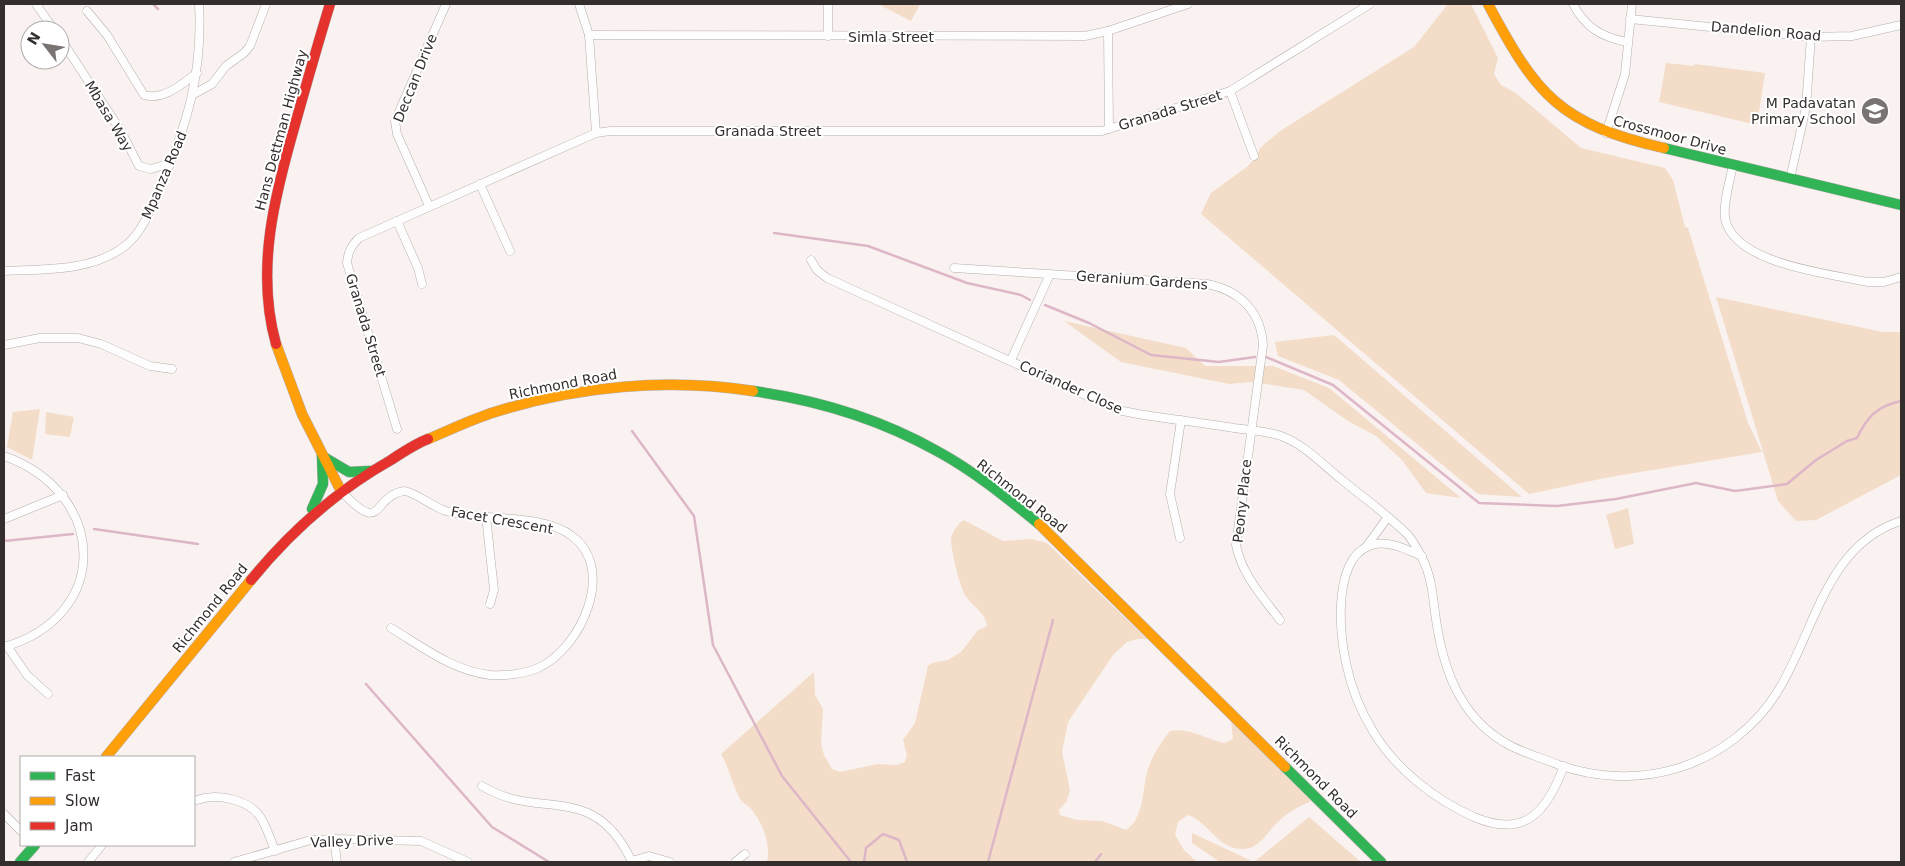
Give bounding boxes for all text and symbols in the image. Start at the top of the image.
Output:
street label: Dandelion Road [1710,18,1822,44]
north arrow [20,20,70,70]
text: N [24,29,44,47]
street label: Simla Street [848,29,934,45]
street label: Deccan Drive [390,31,440,125]
street label: Hans Dettman Highway [252,48,310,212]
street label: Mbasa Way [82,78,136,154]
street label: Granada Street [1116,87,1224,133]
place label: M Padavatan Primary School [1751,95,1856,127]
school or university icon: M Padavatan Primary School [1860,96,1890,126]
street label: Crossmoor Drive [1612,112,1728,158]
street label: Granada Street [714,123,822,139]
street label: Mpanza Road [138,129,190,221]
street label: Geranium Gardens [1076,267,1208,293]
street label: Granada Street [343,271,389,379]
street label: Coriander Close [1017,357,1125,417]
street label: Richmond Road [508,366,618,402]
street label: Richmond Road [974,456,1070,536]
street label: Peony Place [1230,458,1254,544]
street label: Facet Crescent [450,503,555,537]
street label: Richmond Road [169,560,251,656]
street label: Richmond Road [1272,733,1360,821]
legend [20,756,195,846]
text: Fast [65,767,95,785]
text: Slow [65,792,100,810]
text: Jam [64,817,93,835]
street label: Valley Drive [310,832,394,850]

